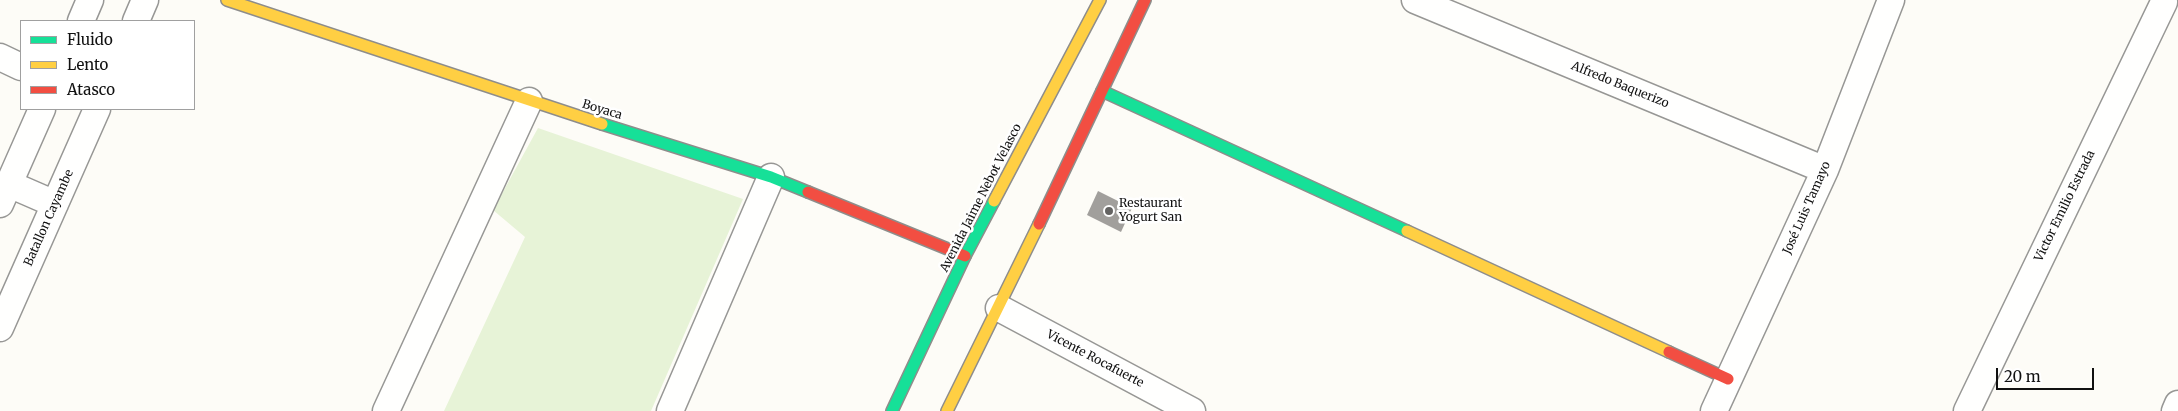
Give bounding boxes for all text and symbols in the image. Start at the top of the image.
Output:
legend [20,20,195,110]
text: Fluido [67,30,113,49]
text: Lento [67,55,108,74]
street label: Alfredo Baquerizo [1569,59,1671,111]
text: Atasco [67,80,115,99]
street label: Boyaca [580,97,624,123]
street label: Avenida Jaime Nebot Velasco [937,121,1025,275]
street label: Victor Emilio Estrada [2032,148,2098,264]
street label: José Luis Tamayo [1780,159,1834,257]
street label: Batallon Cayambe [21,167,77,269]
place label: Restaurant Yogurt San [1119,197,1182,225]
marker: Restaurant Yogurt San [1103,205,1115,217]
street label: Vicente Rocafuerte [1044,327,1146,391]
scale bar [1998,358,2096,390]
text: 20 m [2004,367,2041,386]

